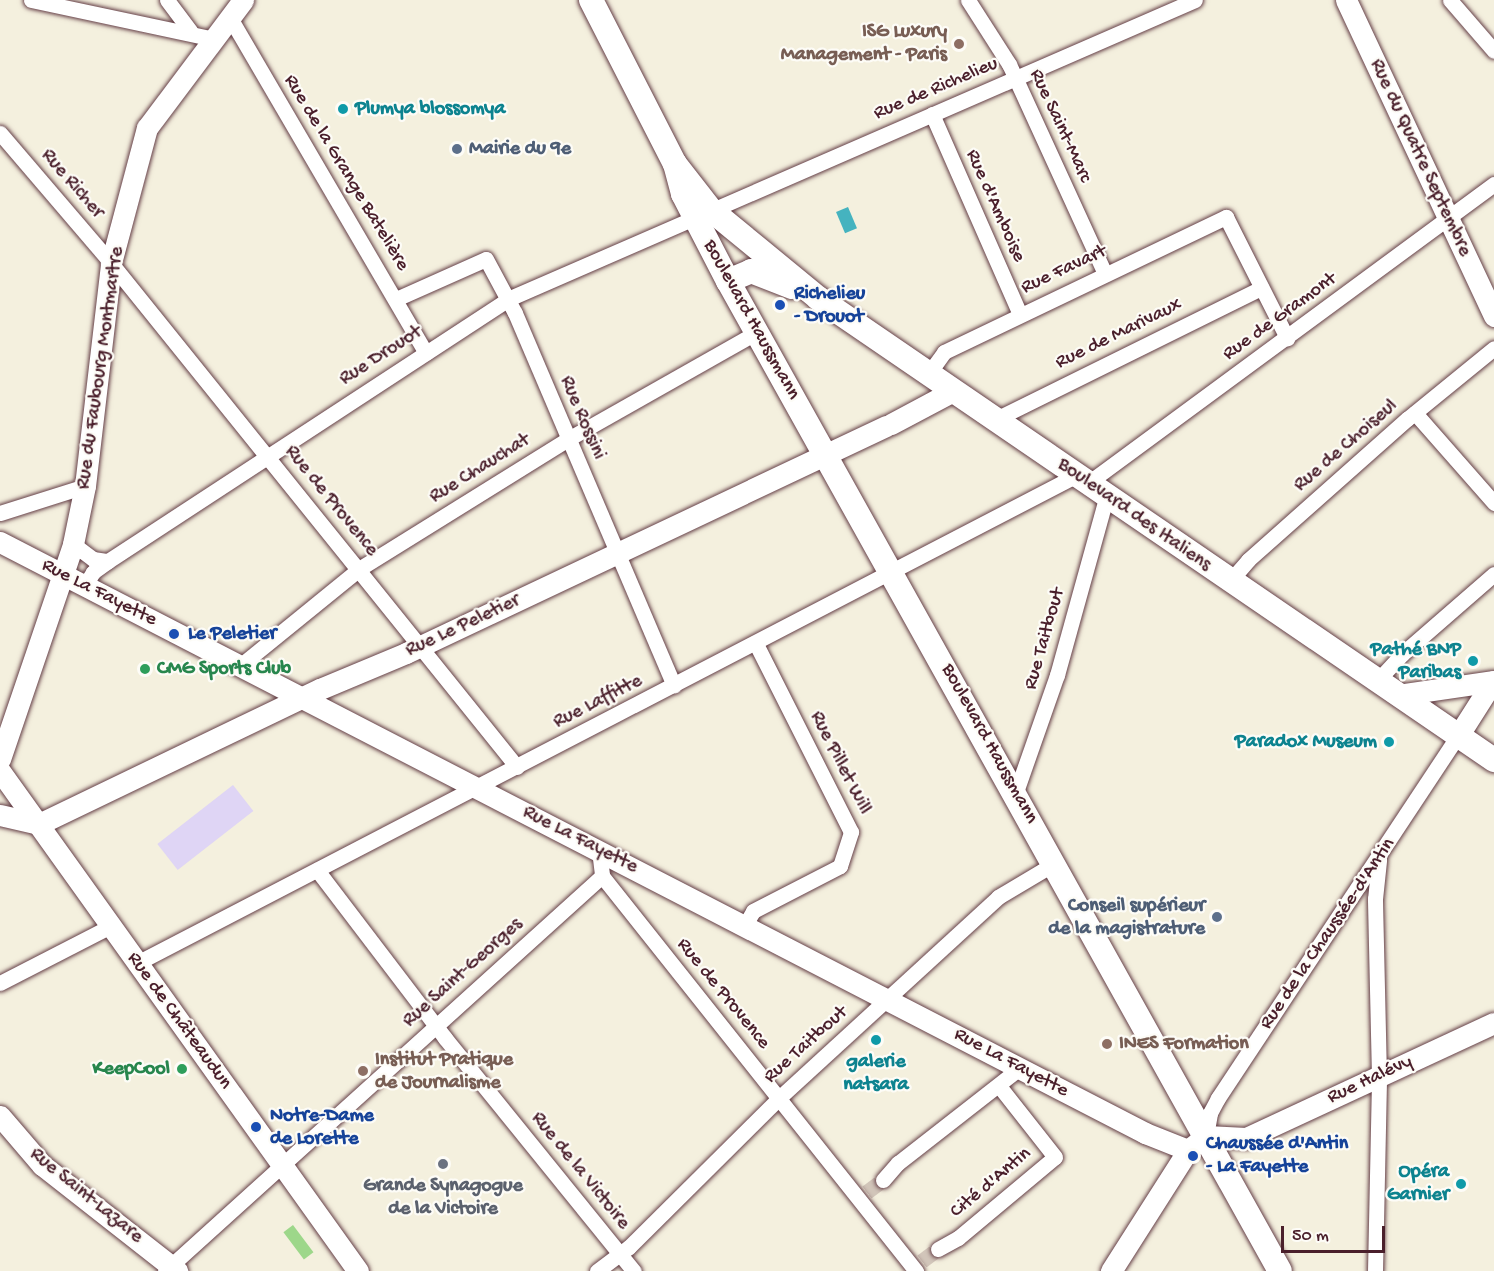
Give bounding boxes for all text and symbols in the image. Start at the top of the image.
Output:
place label: ISG Luxury Management - Paris [781,20,947,67]
marker: ISG Luxury Management - Paris [952,37,966,51]
street label: Rue de Richelieu [870,52,1002,126]
street label: Rue du Quatre Septembre [1364,55,1476,261]
street label: Rue Saint-Marc [1023,65,1097,187]
street label: Rue de la Grange Batelière [278,70,414,276]
place label: Plumya blossomya [355,97,505,121]
marker: Plumya blossomya [336,102,350,116]
place label: Mairie du 9e [469,137,571,161]
marker: Mairie du 9e [450,142,464,156]
street label: Rue Richer [35,144,109,224]
street label: Rue d'Amboise [959,146,1031,266]
street label: Boulevard Haussmann [697,236,805,404]
street label: Rue Favart [1017,240,1111,300]
street label: Rue du Faubourg Montmartre [72,245,130,491]
street label: Rue de Gramont [1218,268,1342,366]
place label: Richelieu - Drouot [794,282,865,329]
street label: Rue de Marivaux [1052,293,1186,375]
marker: Richelieu - Drouot [771,296,789,314]
street label: Rue Drouot [335,321,427,391]
street label: Rue Rossini [554,372,610,464]
street label: Rue de Choiseul [1289,394,1403,498]
street label: Rue Chauchat [425,429,535,509]
street label: Rue de Provence [279,441,383,561]
street label: Boulevard des Italiens [1052,453,1216,577]
street label: Rue La Fayette [37,554,161,632]
street label: Rue Taitbout [1019,585,1071,693]
street label: Rue Le Peletier [402,589,524,663]
place label: Le Peletier [188,622,276,646]
marker: Le Peletier [165,625,183,643]
place label: Pathé BNP Paribas [1371,638,1461,685]
marker: Pathé BNP Paribas [1466,654,1480,668]
place label: CMG Sports Club [157,657,291,681]
street label: Boulevard Haussmann [935,660,1043,828]
marker: CMG Sports Club [138,662,152,676]
street label: Rue Laffitte [550,669,646,735]
street label: Rue Pillet Will [804,707,876,819]
place label: Paradox Museum [1235,730,1377,754]
marker: Paradox Museum [1382,735,1396,749]
street label: Rue La Fayette [518,801,642,879]
street label: Rue de la Chaussée-d'Antin [1255,834,1401,1034]
place label: Conseil supérieur de la magistrature [1048,894,1205,941]
marker: Conseil supérieur de la magistrature [1210,910,1224,924]
street label: Rue Saint-Georges [398,913,528,1033]
street label: Rue de Provence [671,934,775,1054]
street label: Rue de Châteaudun [121,948,237,1094]
street label: Rue Taitbout [759,1001,853,1089]
street label: Rue La Fayette [950,1023,1072,1103]
place label: INES Formation [1119,1032,1249,1056]
marker: galerie natsara [869,1033,883,1047]
marker: INES Formation [1100,1037,1114,1051]
place label: Institut Pratique de Journalisme [375,1048,513,1095]
place label: galerie natsara [843,1050,909,1097]
street label: Rue Halévy [1324,1050,1416,1110]
place label: KeepCool [92,1057,170,1081]
marker: KeepCool [175,1062,189,1076]
marker: Institut Pratique de Journalisme [356,1064,370,1078]
place label: Notre-Dame de Lorette [270,1104,374,1151]
street label: Rue de la Victoire [525,1107,635,1235]
marker: Notre-Dame de Lorette [247,1118,265,1136]
place label: Chaussée d'Antin - La Fayette [1206,1132,1348,1179]
street label: Cité d'Antin [946,1142,1036,1224]
street label: Rue Saint-Lazare [24,1143,148,1249]
marker: Chaussée d'Antin - La Fayette [1184,1147,1202,1165]
marker: Grande Synagogue de la Victoire [436,1157,450,1171]
place label: Opéra Garnier [1387,1160,1449,1207]
place label: Grande Synagogue de la Victoire [363,1174,523,1221]
marker: Opéra Garnier [1454,1177,1468,1191]
scale bar [1284,1214,1388,1252]
text: 50 m [1292,1226,1329,1247]

